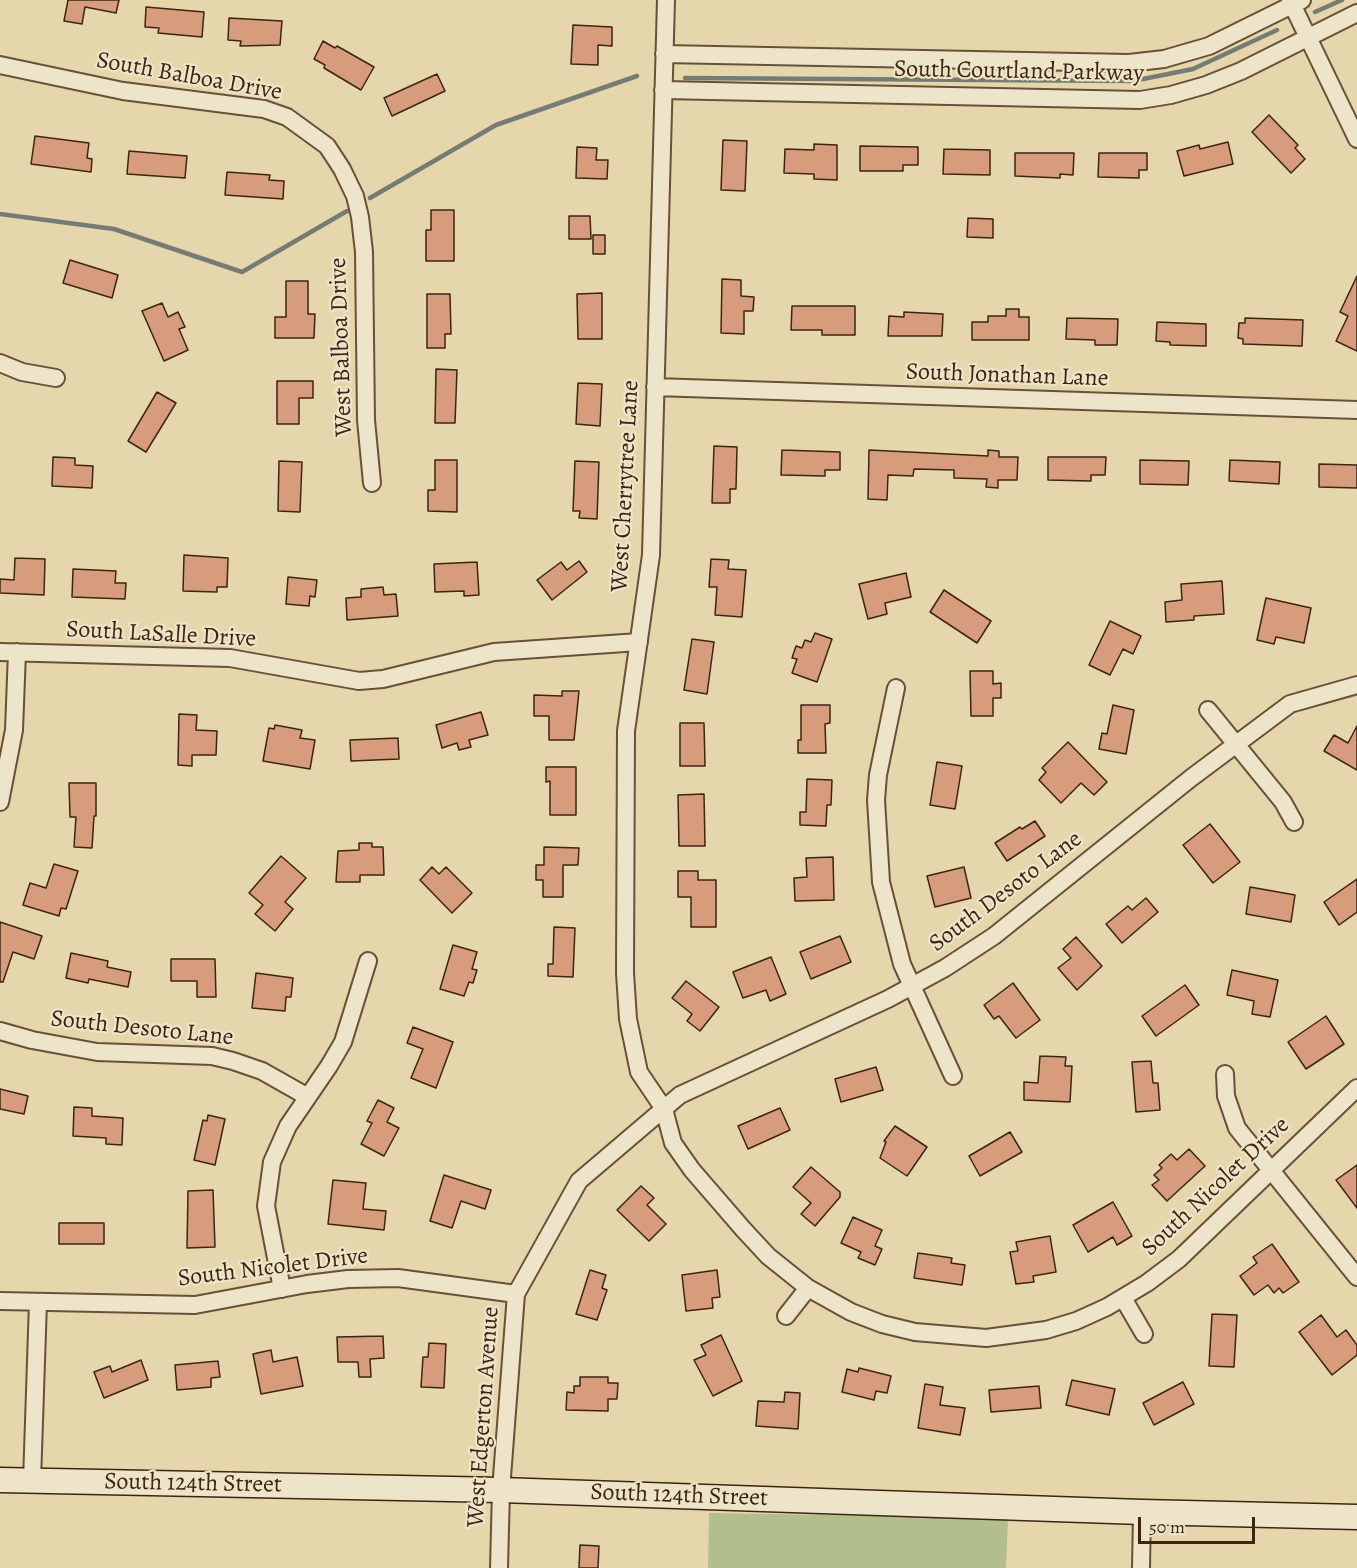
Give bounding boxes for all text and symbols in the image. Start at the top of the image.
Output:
street label: South Balboa Drive [94,46,284,108]
street label: South Courtland Parkway [894,55,1144,89]
street label: West Balboa Drive [324,257,360,437]
street label: South Jonathan Lane [905,358,1109,394]
street label: West Cherrytree Lane [606,379,646,593]
street label: South LaSalle Drive [65,616,257,654]
street label: South Desoto Lane [924,825,1088,959]
street label: South Desoto Lane [49,1005,235,1053]
street label: South Nicolet Drive [1136,1111,1296,1263]
street label: South Nicolet Drive [176,1242,370,1294]
street label: West Edgerton Avenue [462,1306,506,1528]
street label: South 124th Street [104,1468,282,1500]
street label: South 124th Street [590,1479,768,1513]
scale bar [1141,1505,1258,1543]
text: 50 m [1149,1515,1185,1539]

